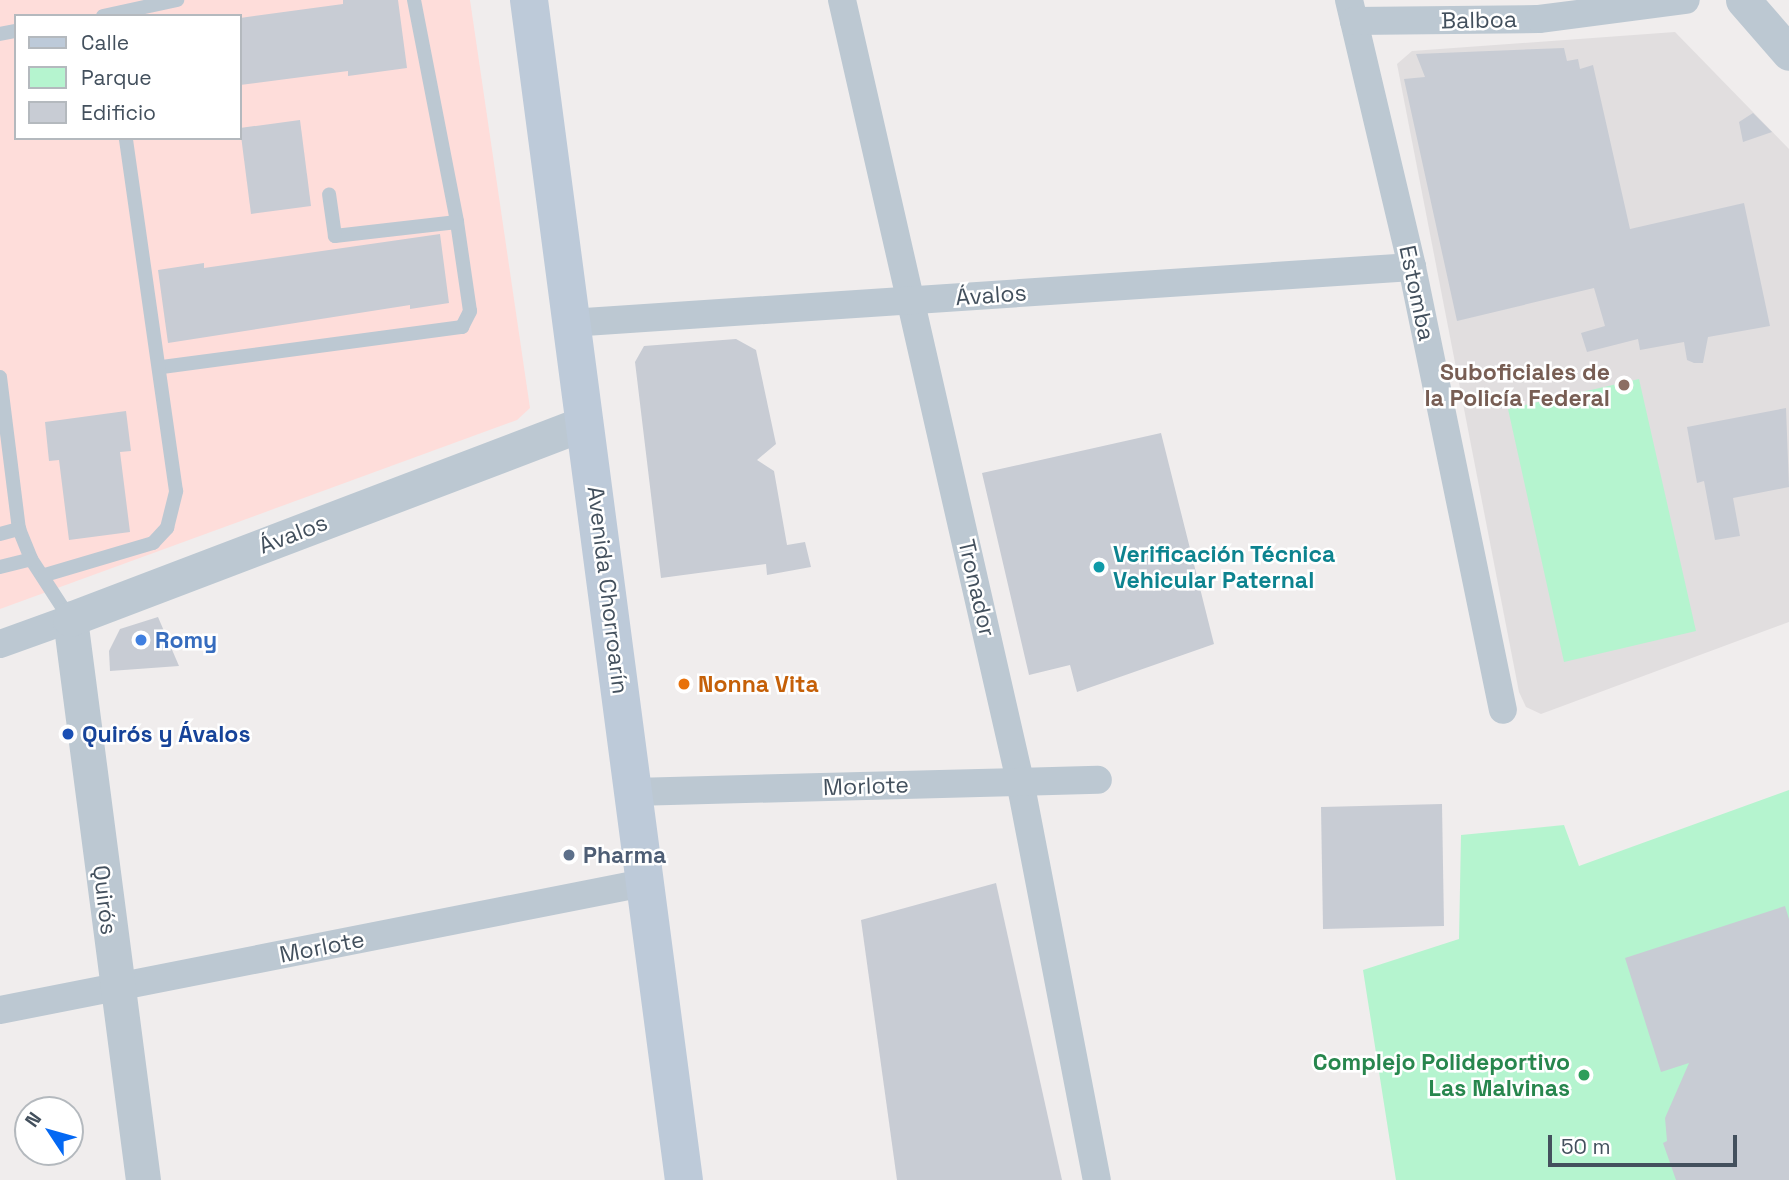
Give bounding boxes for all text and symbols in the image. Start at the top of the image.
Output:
street label: Balboa [1441,6,1517,34]
legend [14,14,242,140]
text: Calle [81,29,129,56]
text: Parque [81,64,152,91]
text: Edificio [81,99,156,126]
street label: Estomba [1393,243,1441,343]
street label: Ávalos [954,279,1028,311]
place label: Suboficiales de la Policía Federal [1424,358,1610,412]
marker: Suboficiales de la Policía Federal [1616,377,1632,393]
street label: Avenida Chorroarín [582,485,634,695]
street label: Ávalos [255,508,331,560]
street label: Tronador [952,537,1002,639]
place label: Verificación Técnica Vehicular Paternal [1113,540,1336,594]
marker: Verificación Técnica Vehicular Paternal [1091,559,1107,575]
place label: Romy [155,626,217,654]
marker: Romy [133,632,149,648]
place label: Nonna Vita [698,670,819,698]
marker: Nonna Vita [676,676,692,692]
place label: Quirós y Ávalos [82,720,251,748]
marker: Quirós y Ávalos [60,726,76,742]
street label: Morlote [823,771,909,801]
place label: Pharma [583,841,666,869]
marker: Pharma [561,847,577,863]
street label: Quirós [87,864,123,936]
street label: Morlote [277,925,367,969]
place label: Complejo Polideportivo Las Malvinas [1313,1048,1570,1102]
marker: Complejo Polideportivo Las Malvinas [1576,1067,1592,1083]
north arrow [14,1096,84,1166]
text: N [19,1107,47,1132]
scale bar [1551,1120,1740,1164]
text: 50 m [1561,1133,1611,1160]

